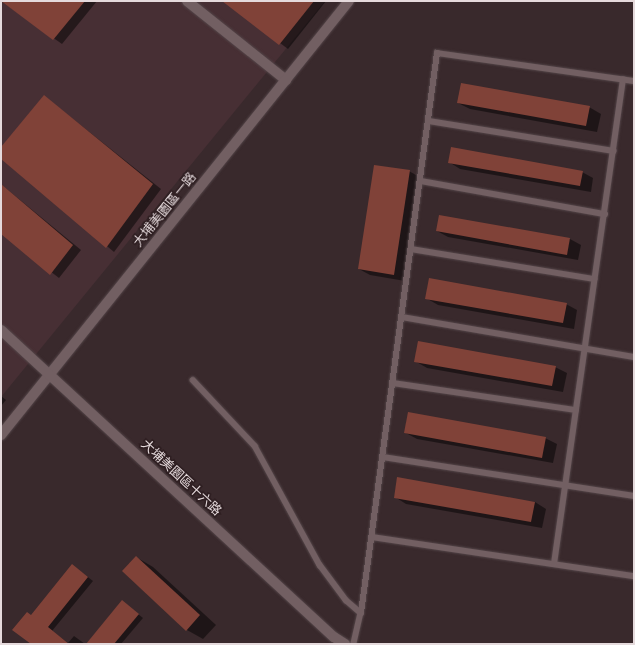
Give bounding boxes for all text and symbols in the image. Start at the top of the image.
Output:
street label: 大埔美園區一路 [130,170,200,250]
street label: 大埔美園區十六路 [138,437,224,519]

